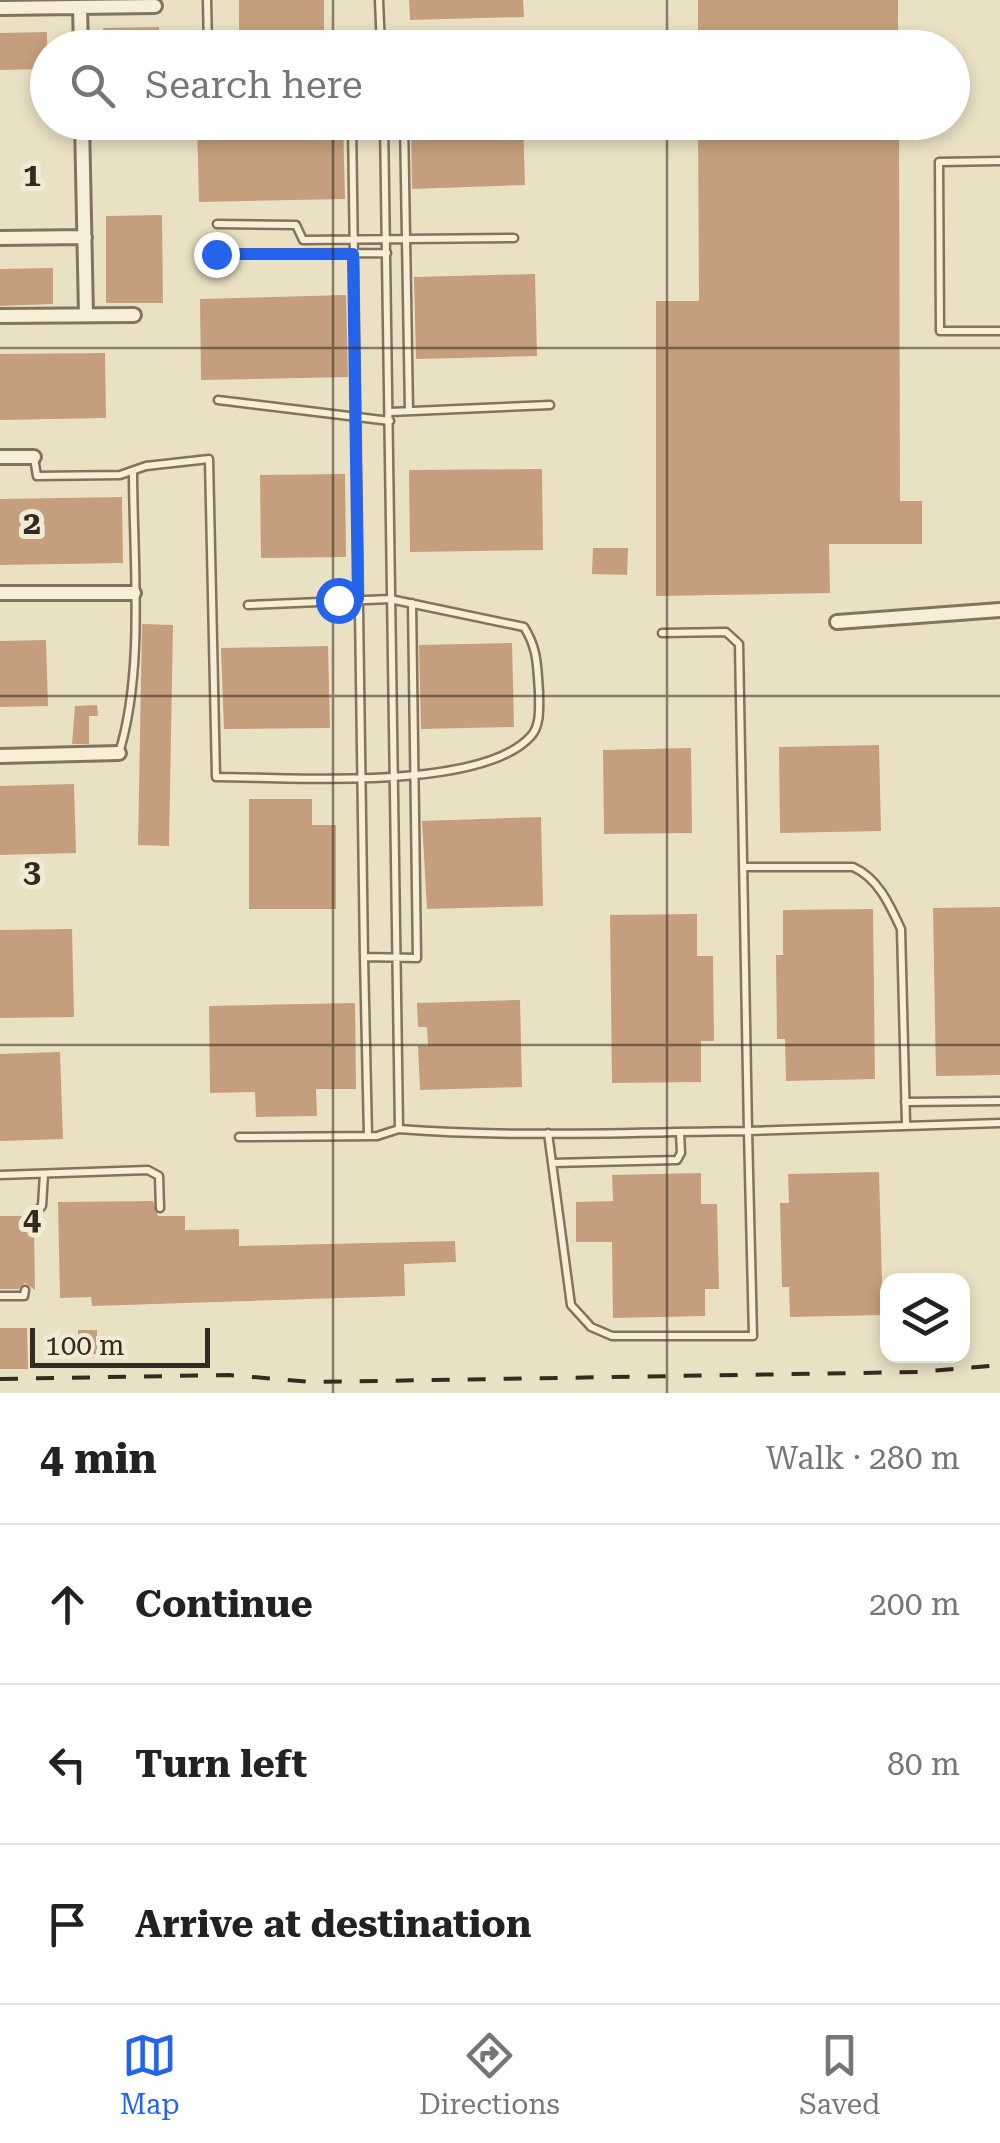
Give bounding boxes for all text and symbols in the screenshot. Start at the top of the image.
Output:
search box [30,30,970,140]
icon: search [65,58,120,113]
text: Search here [145,63,363,107]
text: 1 [23,156,41,194]
route end [194,232,240,278]
text: 2 [23,504,41,542]
route start [316,578,362,624]
text: 3 [23,852,41,890]
text: 4 [23,1200,41,1238]
map controls [880,1273,970,1363]
button: layers [880,1273,970,1363]
scale bar [30,1323,210,1368]
text: 100 m [45,1329,125,1362]
text: 4 min [40,1434,157,1483]
text: Walk · 280 m [766,1439,960,1477]
icon: ahead [40,1577,95,1632]
text: Continue [135,1582,313,1626]
text: 200 m [869,1585,960,1623]
icon: left [40,1737,95,1792]
text: Turn left [135,1742,307,1786]
text: 80 m [887,1745,960,1783]
icon: arrive [40,1897,95,1952]
text: Arrive at destination [135,1902,531,1946]
tab: Map [120,2028,180,2121]
tab: Directions [419,2028,560,2121]
tab: Saved [799,2028,880,2121]

